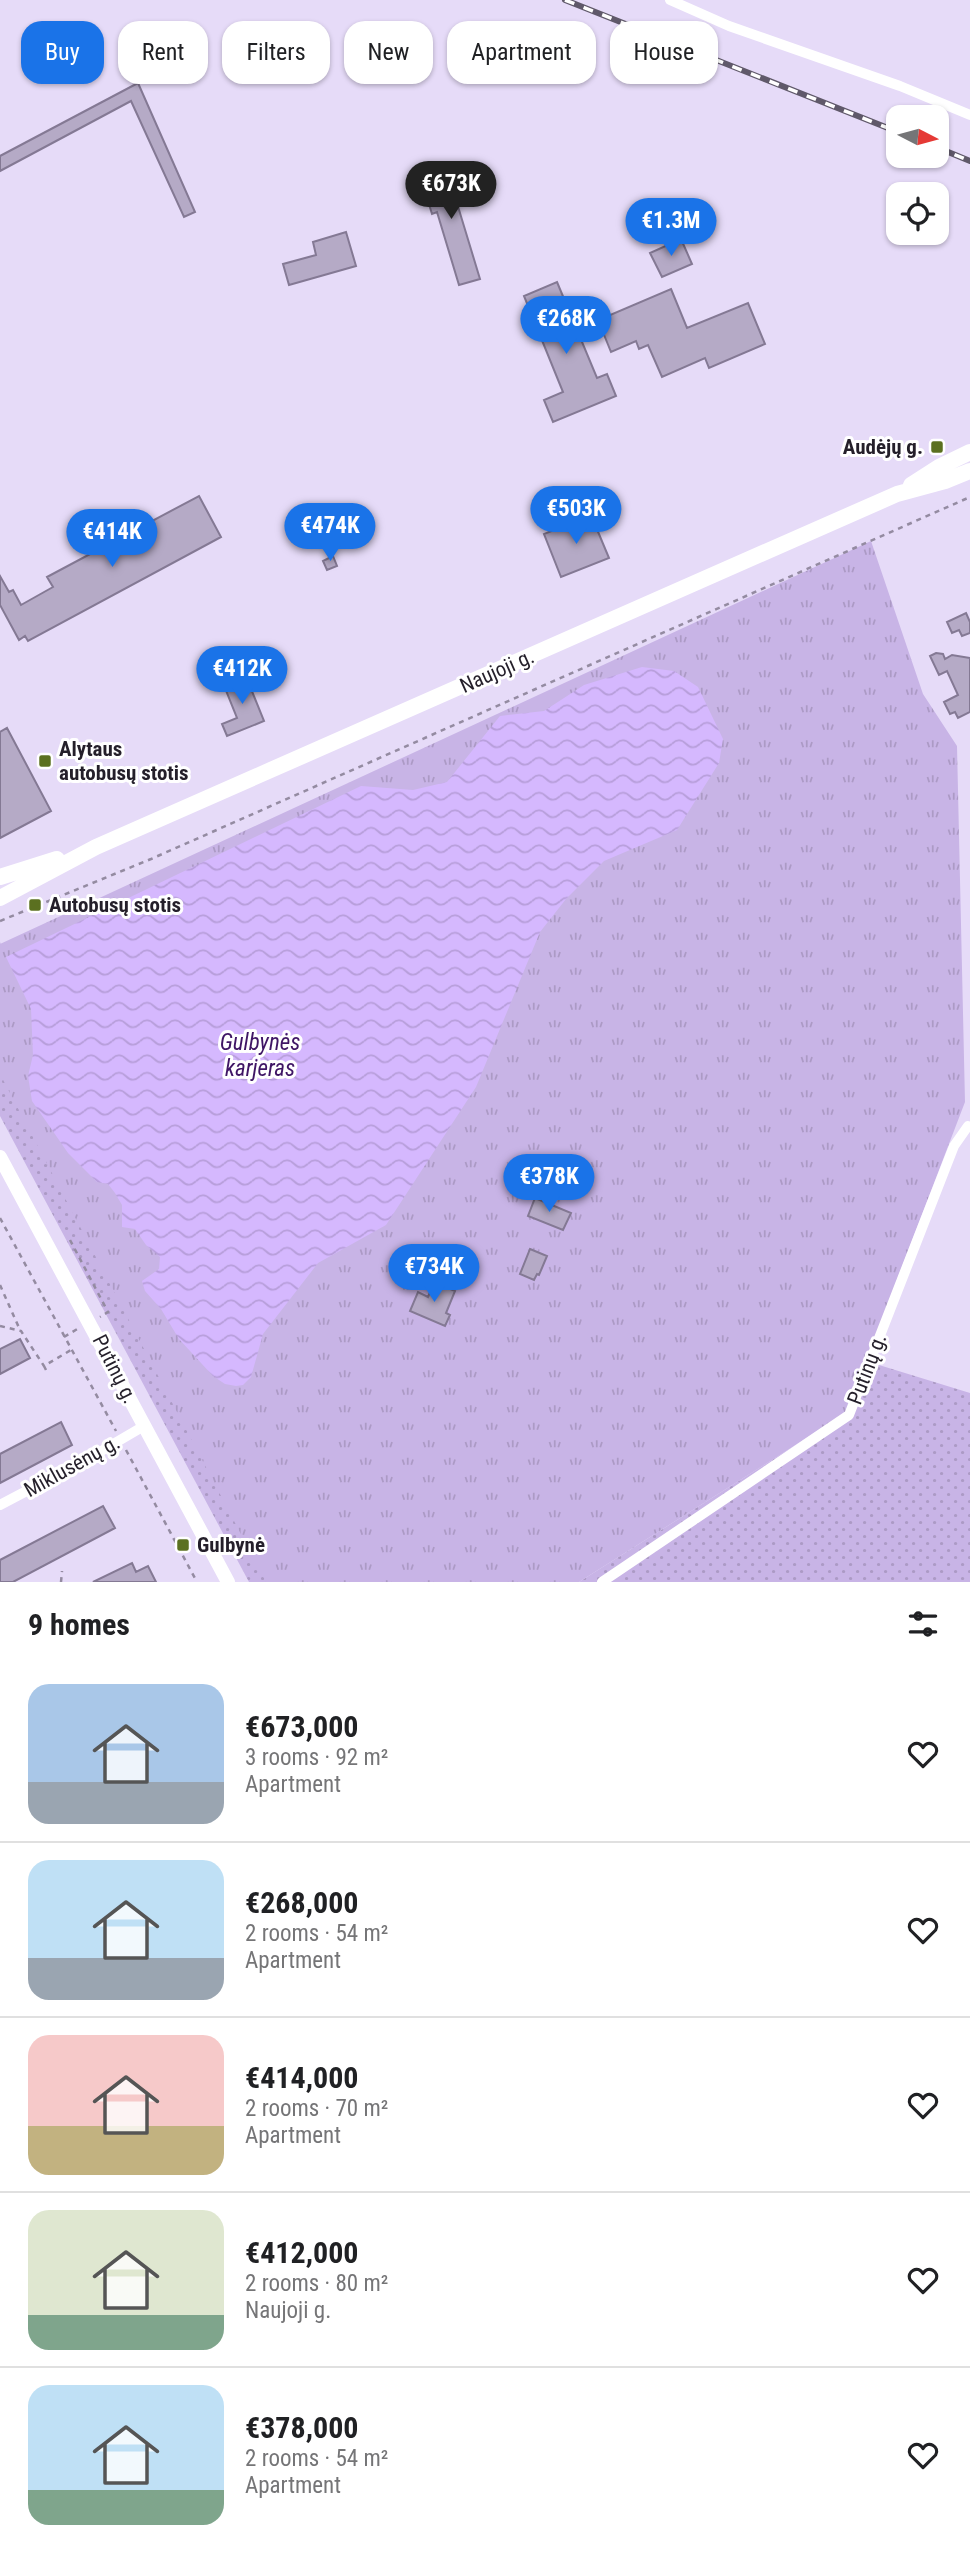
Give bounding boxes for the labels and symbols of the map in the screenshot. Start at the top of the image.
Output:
north arrow [886,105,948,168]
pin: €673K [402,162,500,221]
pin: €1.3M [622,198,720,258]
pin: €268K [517,296,615,356]
place label: Audėjų g. [843,435,923,459]
marker: Audėjų g. [929,439,945,455]
pin: €503K [527,486,625,546]
pin: €474K [281,504,379,563]
pin: €414K [63,510,161,569]
street label: Naujoji g. [456,644,538,698]
pin: €412K [193,646,291,706]
place label: Alytaus autobusų stotis [59,737,189,785]
marker: Alytaus autobusų stotis [37,753,53,769]
place label: Autobusų stotis [49,893,181,917]
marker: Autobusų stotis [27,897,43,913]
water label: Gulbynės karjeras [220,1029,300,1082]
pin: €378K [500,1154,598,1214]
pin: €734K [385,1244,483,1304]
street label: Putinų g. [843,1330,891,1408]
street label: Putinų g. [88,1331,142,1407]
street label: Miklusėnų g. [20,1430,124,1502]
place label: Gulbynė [197,1533,265,1557]
marker: Gulbynė [175,1537,191,1553]

